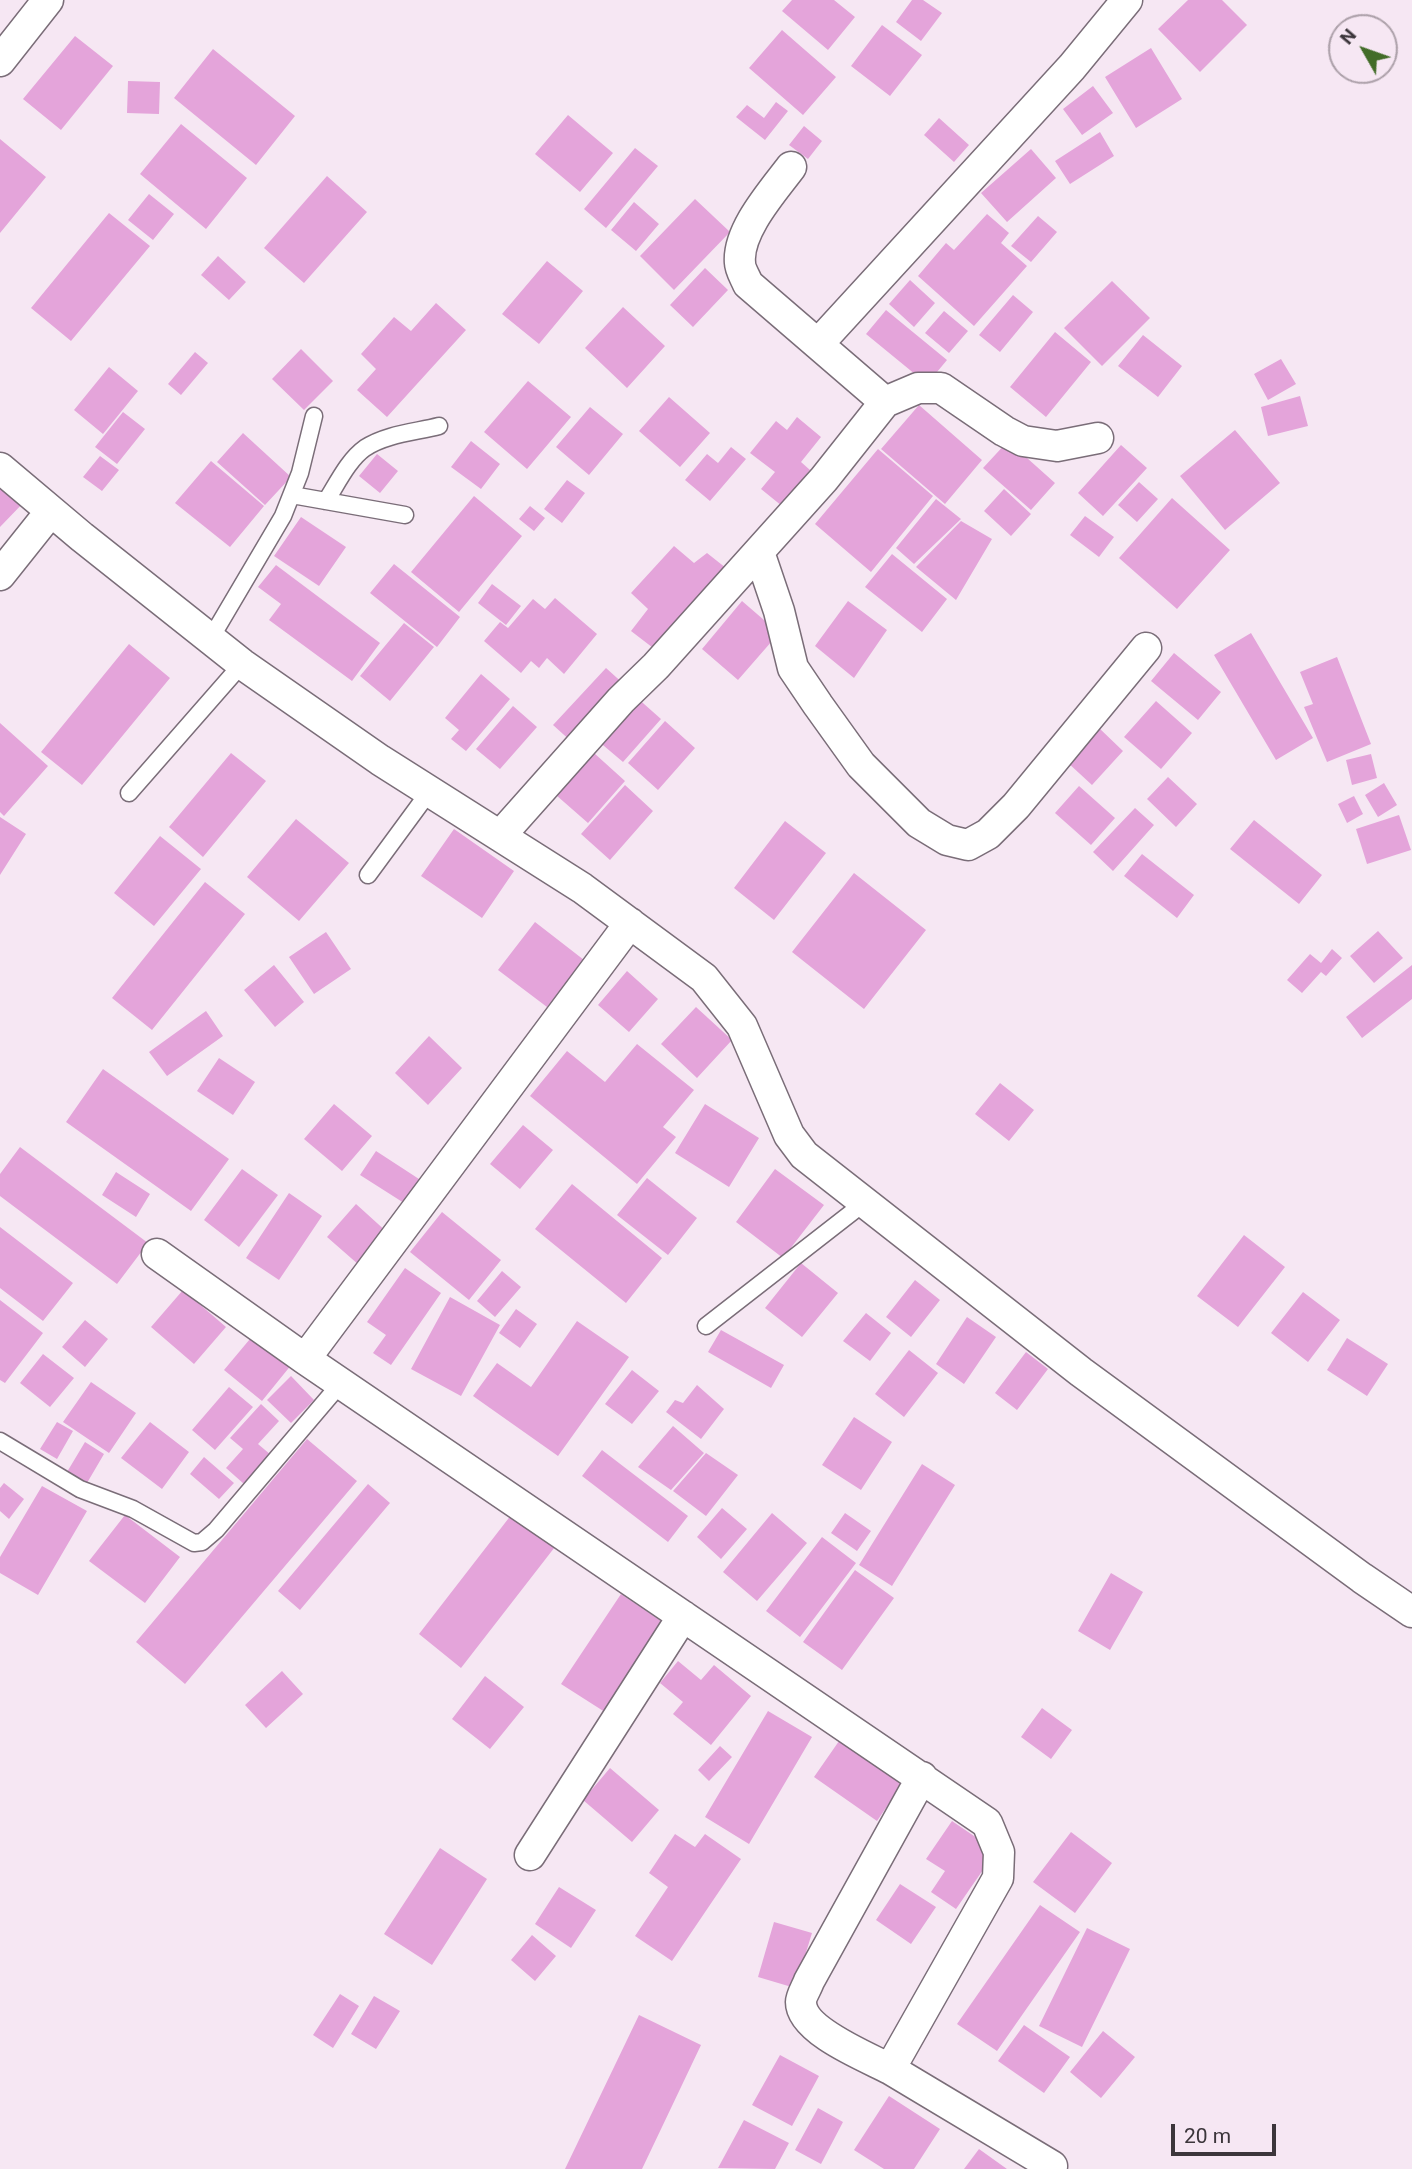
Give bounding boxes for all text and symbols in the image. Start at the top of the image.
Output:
north arrow [1328,14,1398,84]
text: N [1335,24,1361,49]
scale bar [1174,2110,1279,2154]
text: 20 m [1184,2124,1231,2148]

